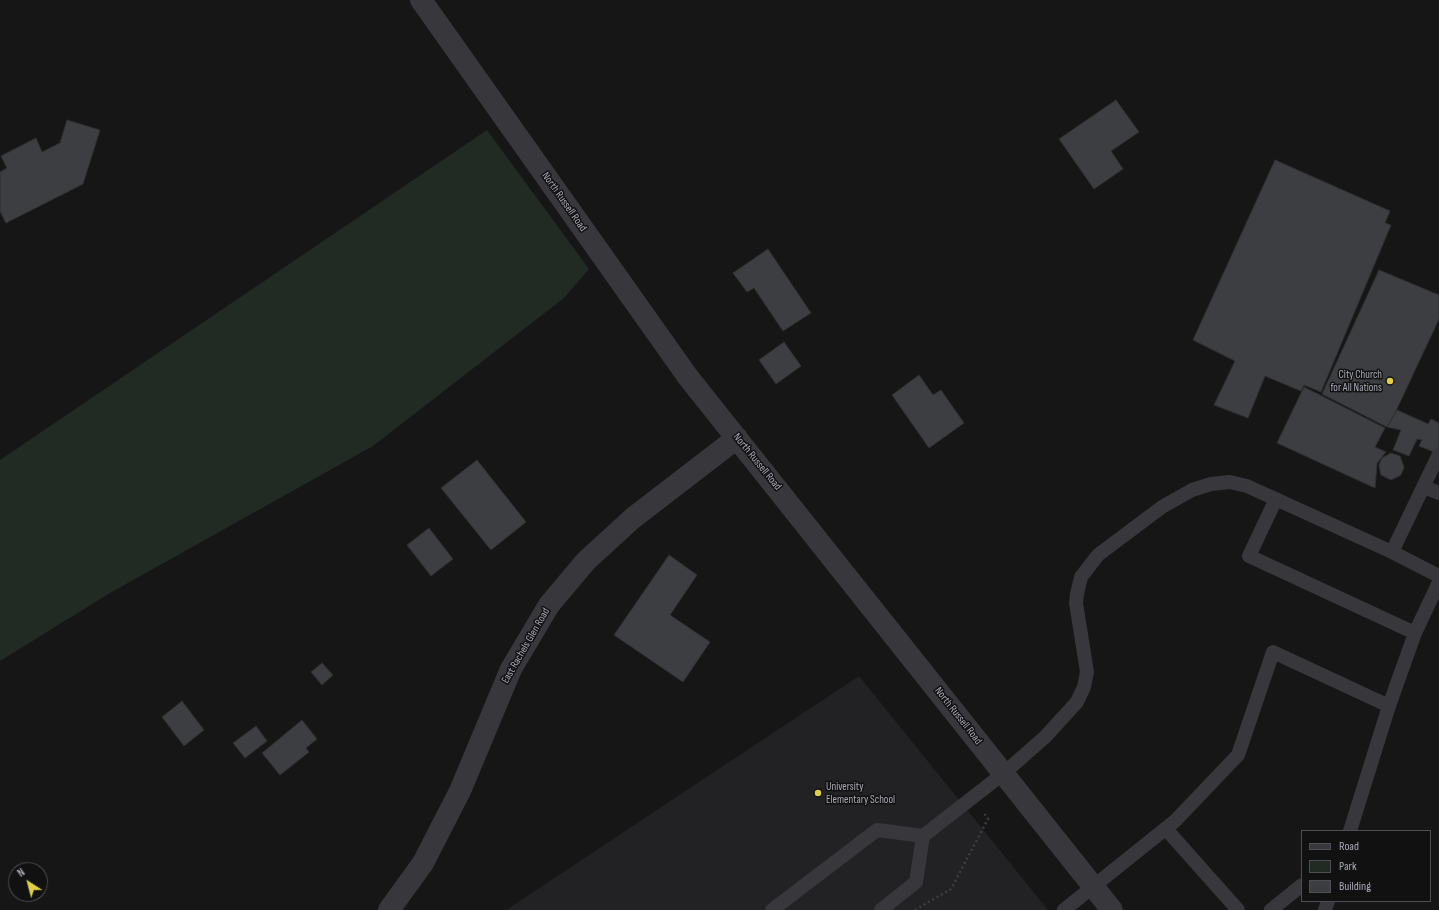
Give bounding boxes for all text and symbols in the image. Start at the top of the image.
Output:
street label: North Russell Road [539,170,589,234]
place label: City Church for All Nations [1330,368,1382,394]
marker: City Church for All Nations [1385,376,1395,386]
street label: North Russell Road [730,431,784,493]
street label: East Rachels Glen Road [499,606,553,686]
street label: North Russell Road [931,685,985,747]
place label: University Elementary School [826,780,895,806]
marker: University Elementary School [813,788,823,798]
legend [1301,830,1431,902]
text: Road [1339,839,1359,854]
text: Park [1339,859,1357,874]
north arrow [8,862,48,902]
text: N [15,866,27,880]
text: Building [1339,879,1371,894]

